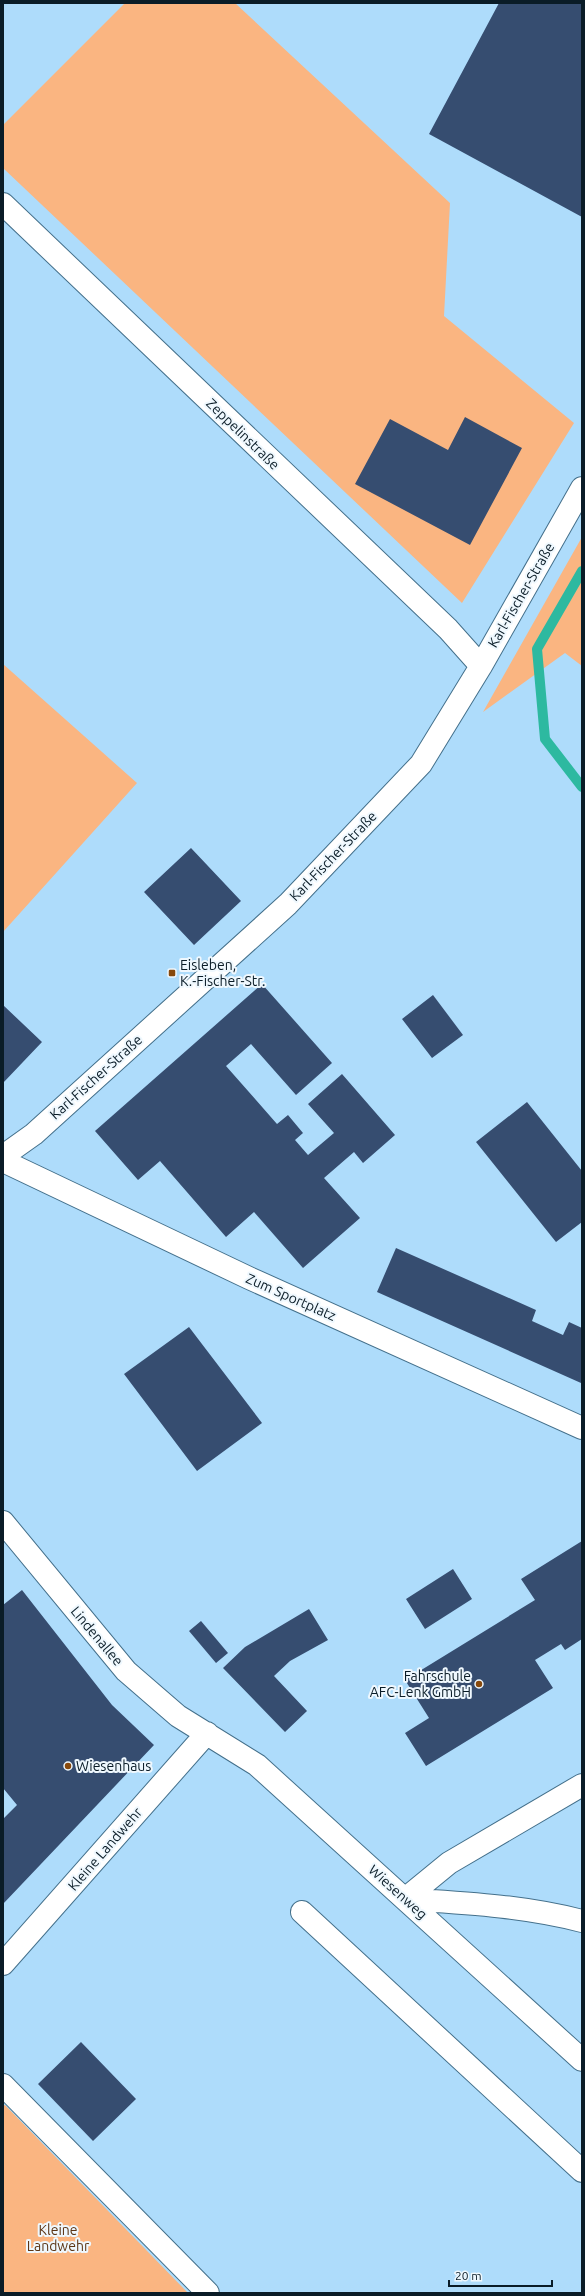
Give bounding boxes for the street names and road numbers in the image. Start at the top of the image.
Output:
street label: Zeppelinstraße [203,395,283,473]
street label: Karl-Fischer-Straße [484,540,558,650]
street label: Karl-Fischer-Straße [286,808,380,904]
street label: Karl-Fischer-Straße [47,1031,145,1123]
street label: Zum Sportplatz [244,1270,338,1324]
street label: Lindenallee [68,1603,126,1669]
street label: Kleine Landwehr [65,1804,146,1894]
street label: Wiesenweg [366,1862,430,1922]

